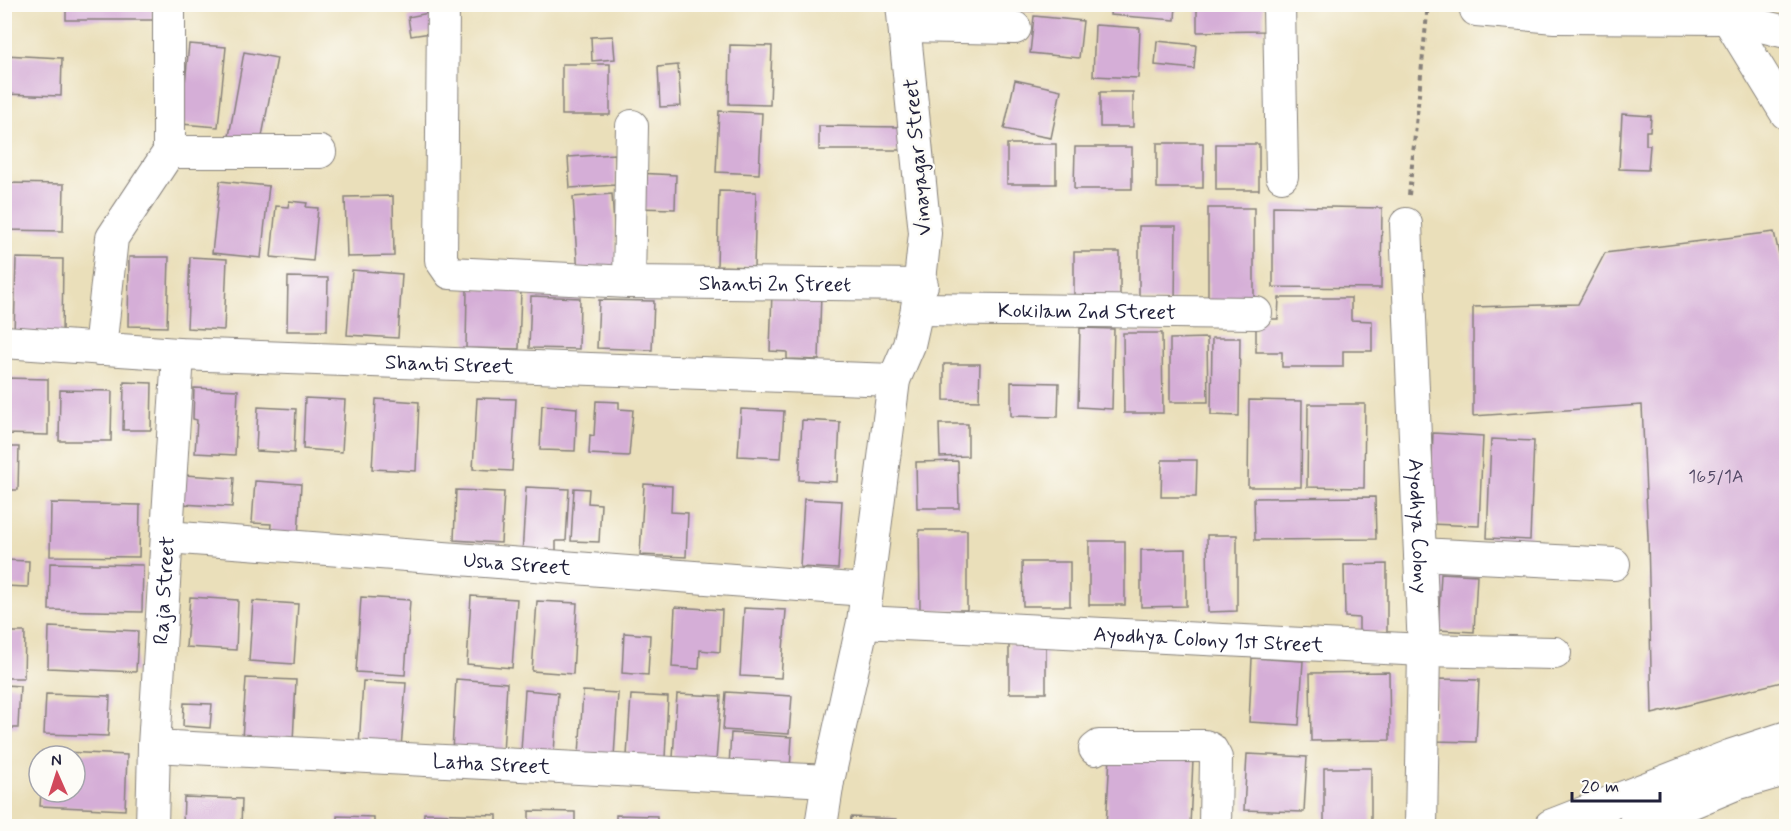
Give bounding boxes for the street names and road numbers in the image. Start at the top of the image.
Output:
street label: Vinayagar Street [897,77,939,237]
street label: Shanti 2n Street [699,270,851,299]
street label: Kokilam 2nd Street [998,297,1176,327]
street label: Shanti Street [384,349,515,381]
street label: Ayodhya Colony [1401,458,1435,594]
street label: Raja Street [147,535,182,645]
street label: Usha Street [462,547,572,583]
street label: Ayodhya Colony 1st Street [1093,621,1325,660]
street label: Latha Street [432,747,552,782]

